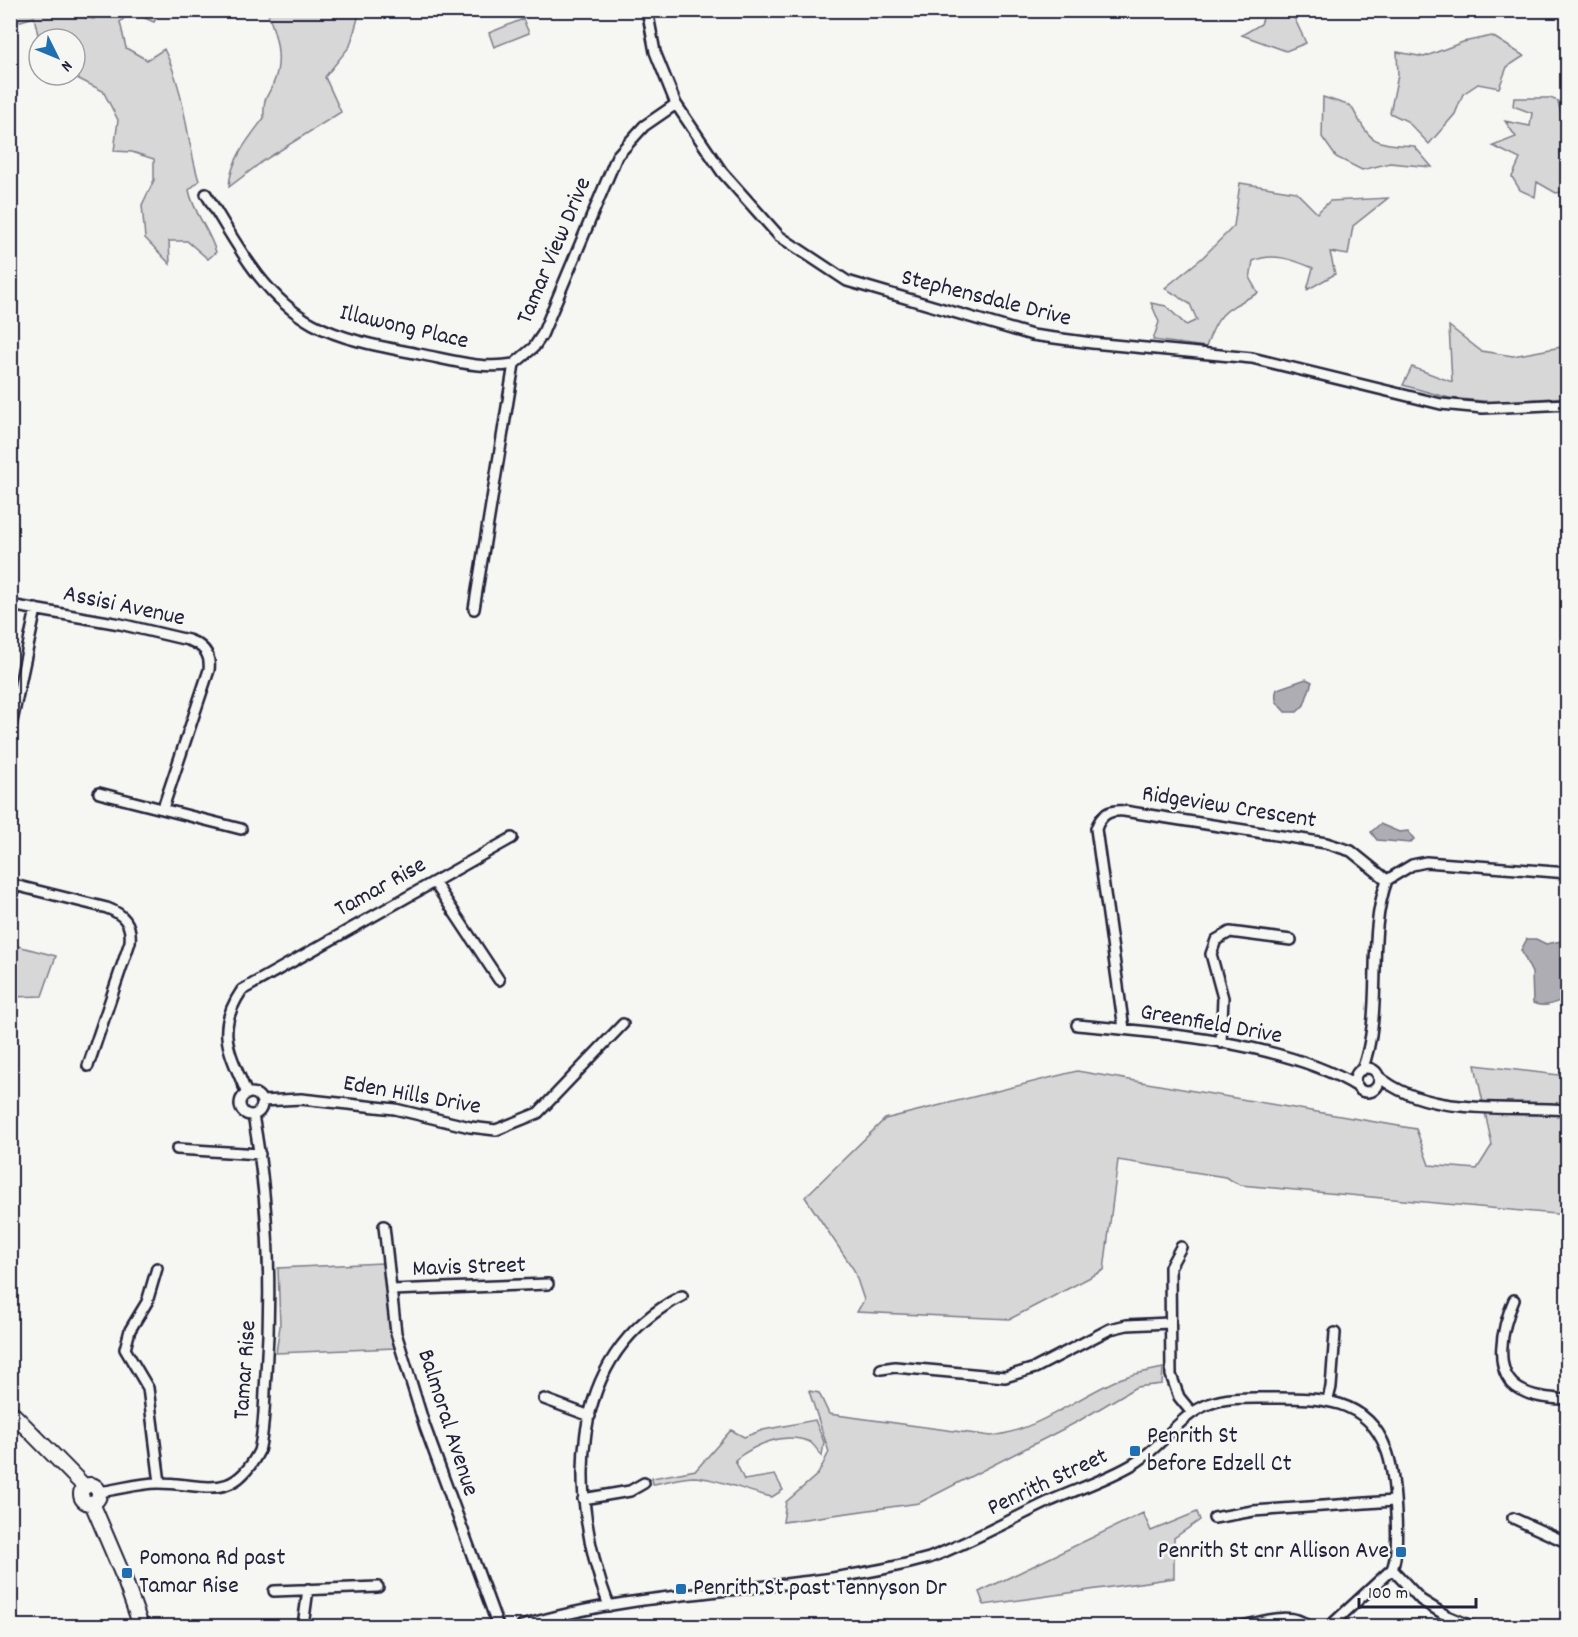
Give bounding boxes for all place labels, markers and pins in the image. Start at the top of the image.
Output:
place label: Penrith St before Edzell Ct [1147,1420,1292,1482]
marker: Penrith St before Edzell Ct [1128,1444,1142,1458]
place label: Penrith St cnr Allison Ave [1158,1535,1389,1569]
place label: Pomona Rd past Tamar Rise [139,1542,285,1604]
marker: Penrith St cnr Allison Ave [1394,1545,1408,1559]
marker: Pomona Rd past Tamar Rise [120,1566,134,1580]
place label: Penrith St past Tennyson Dr [693,1572,947,1606]
marker: Penrith St past Tennyson Dr [674,1582,688,1596]

